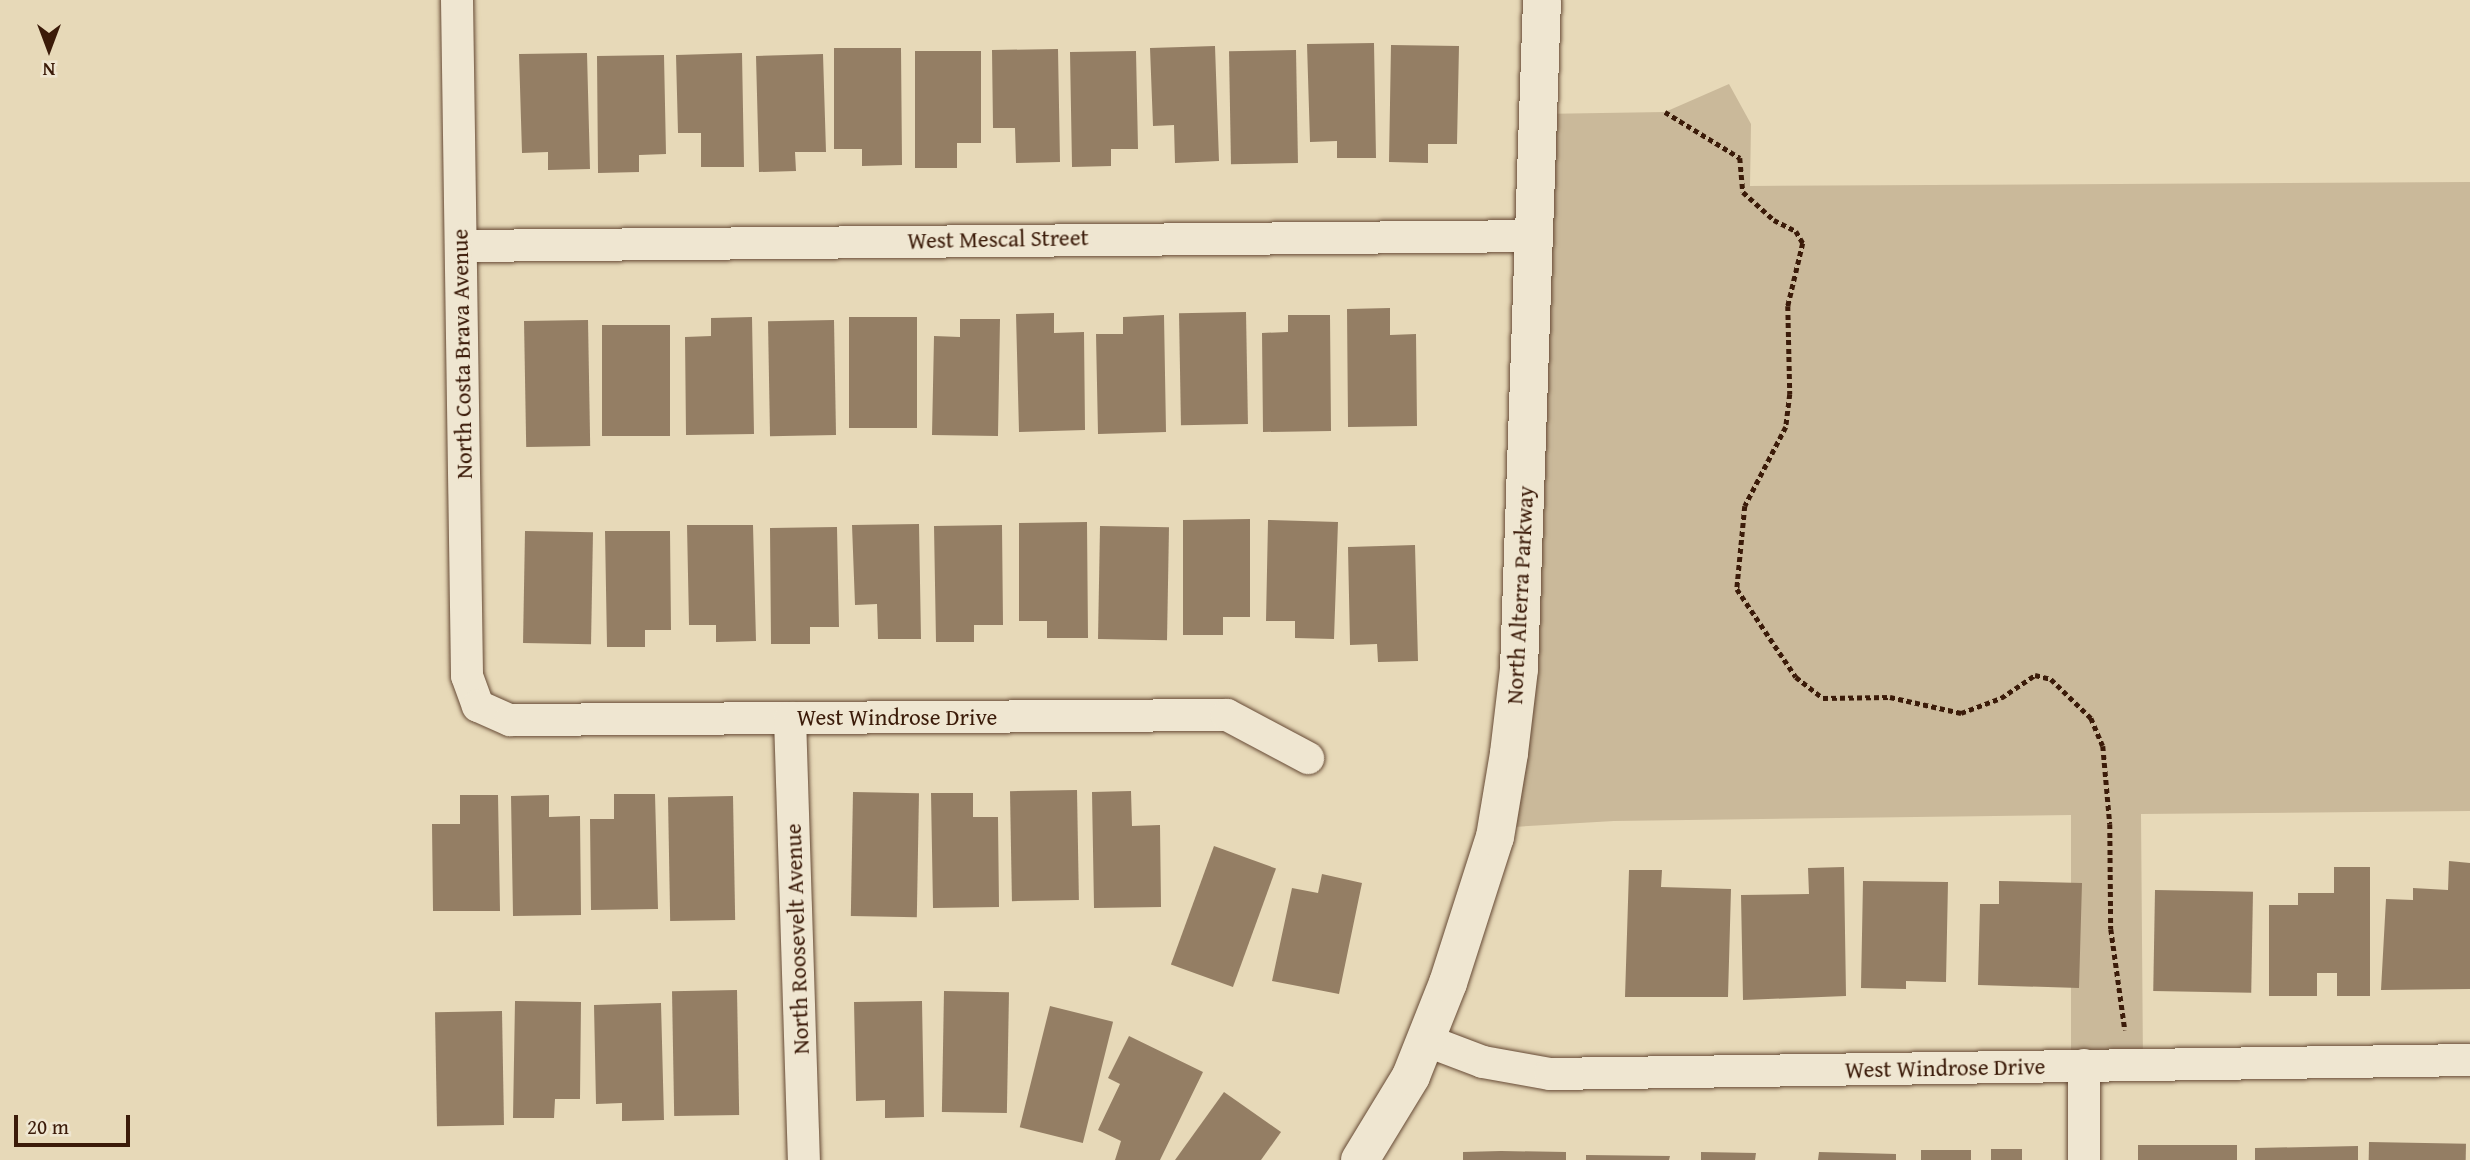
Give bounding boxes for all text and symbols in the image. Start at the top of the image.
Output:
north arrow [14,14,84,84]
text: N [43,56,55,84]
street label: West Mescal Street [907,224,1089,254]
street label: North Costa Brava Avenue [446,229,478,479]
street label: North Alterra Parkway [1500,485,1540,705]
street label: West Windrose Drive [797,703,997,731]
street label: North Roosevelt Avenue [779,823,815,1055]
street label: West Windrose Drive [1845,1052,2045,1084]
scale bar [18,1100,133,1144]
text: 20 m [27,1111,69,1142]

